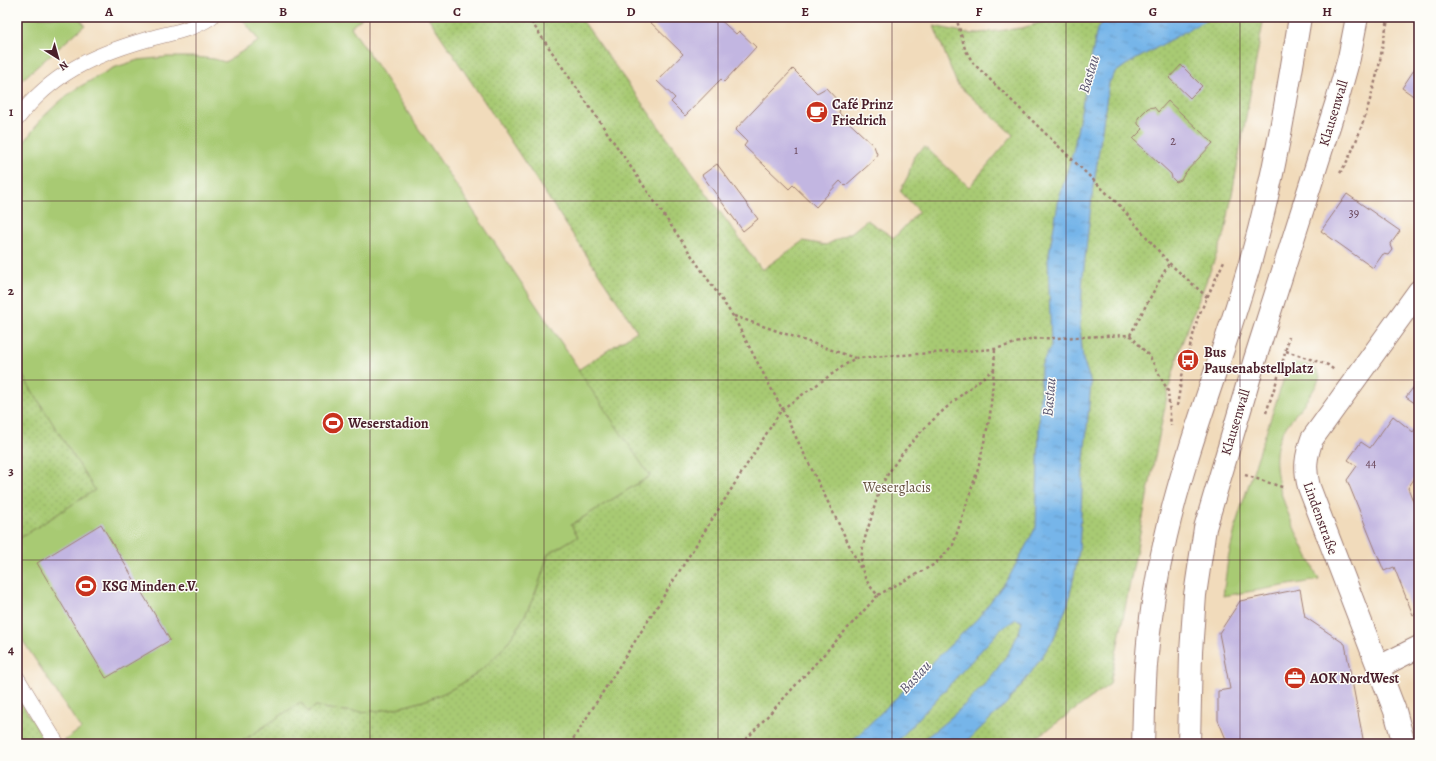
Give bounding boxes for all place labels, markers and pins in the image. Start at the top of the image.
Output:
place label: Café Prinz Friedrich [832,95,894,130]
cafe icon: Café Prinz Friedrich [804,99,830,125]
place label: Bus Pausenabstellplatz [1204,343,1314,378]
bus stop icon: Bus Pausenabstellplatz [1175,347,1201,373]
sports icon: Weserstadion [320,410,346,436]
place label: Weserstadion [347,414,429,433]
sports icon: KSG Minden e.V. [73,573,99,599]
place label: KSG Minden e.V. [102,577,198,596]
office icon: AOK NordWest [1282,665,1308,691]
place label: AOK NordWest [1309,669,1400,688]

